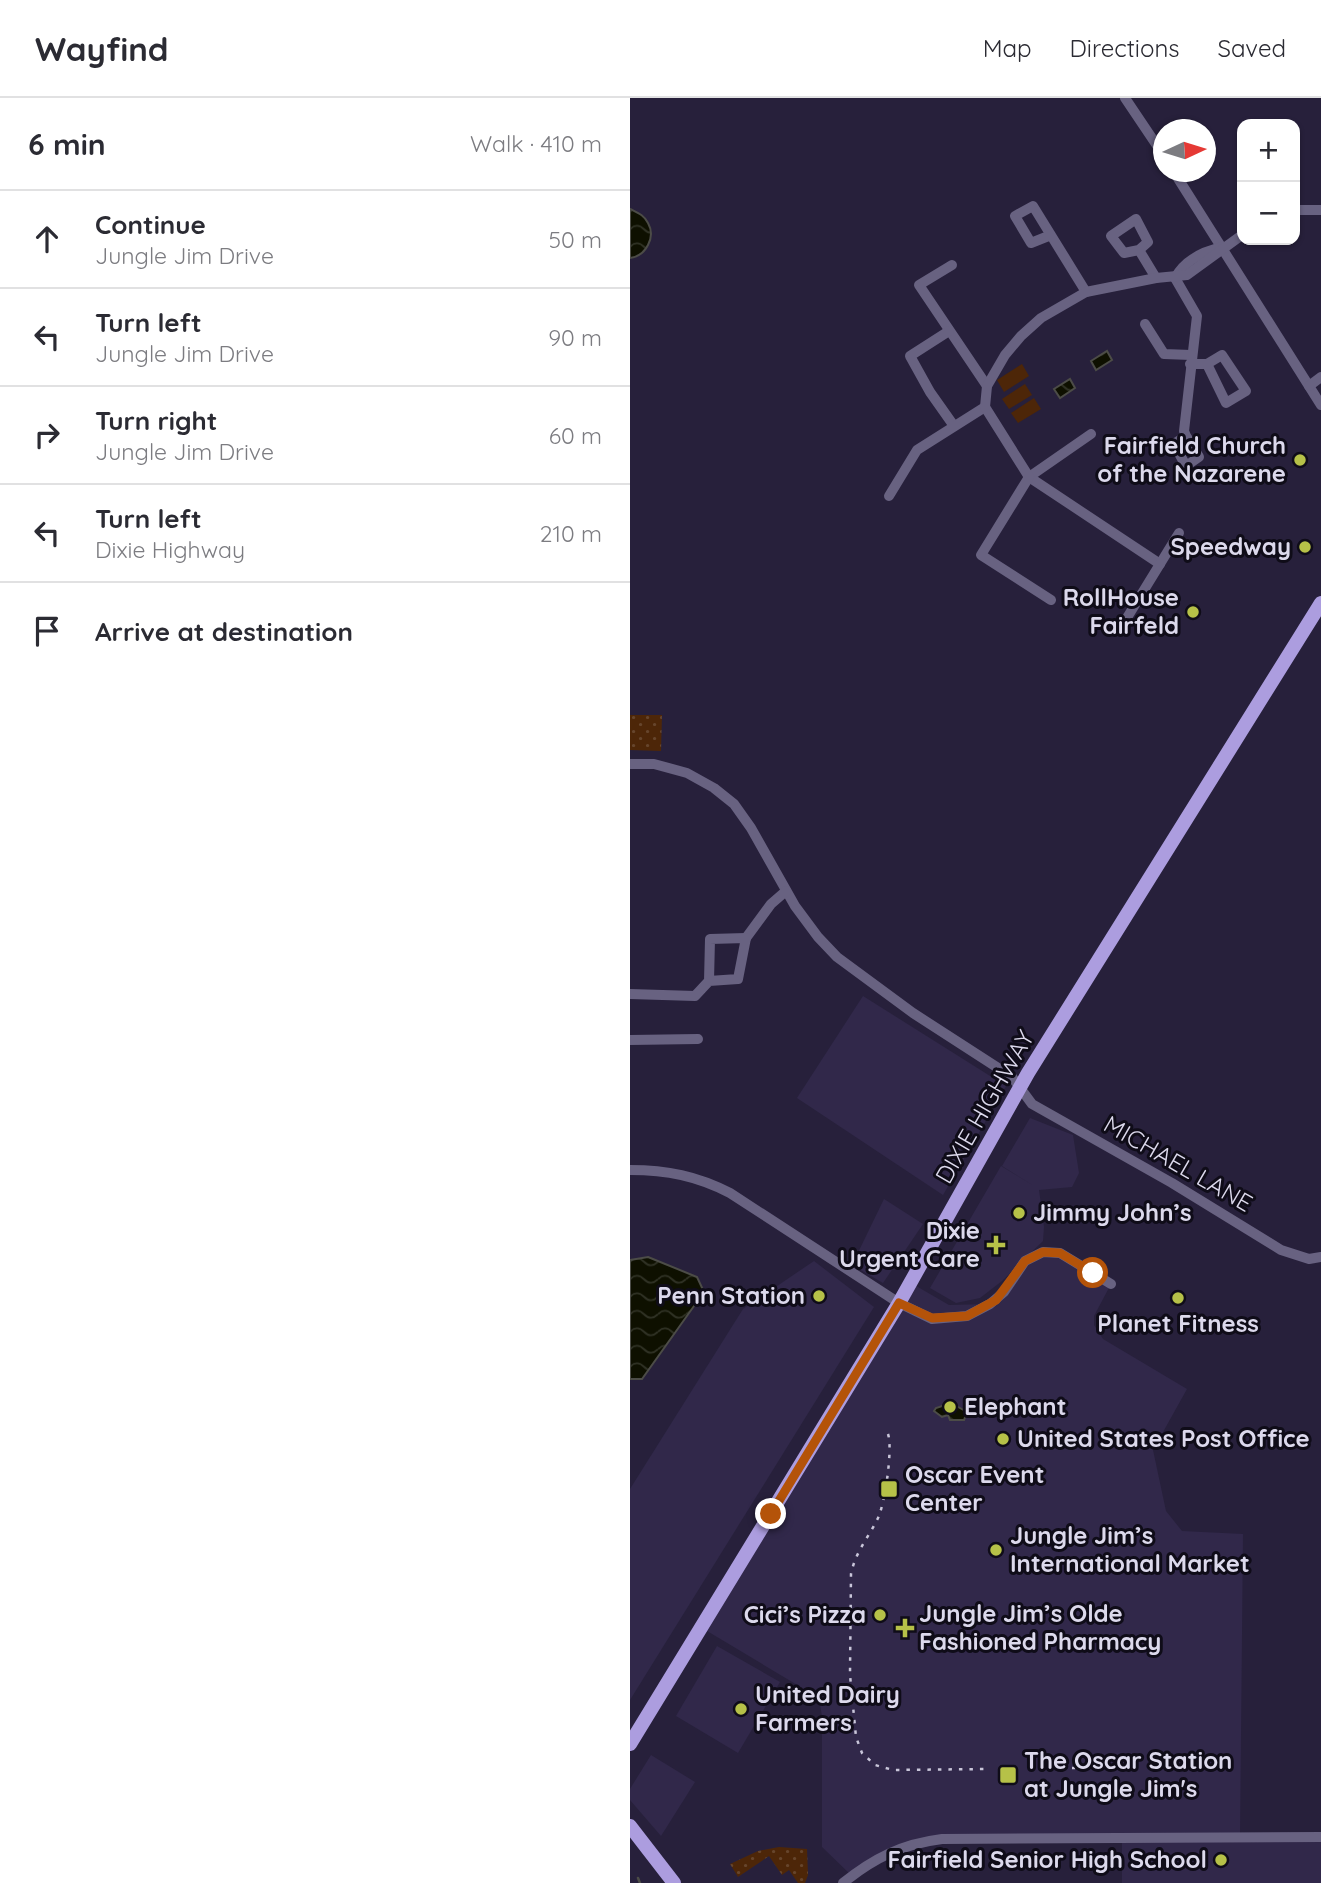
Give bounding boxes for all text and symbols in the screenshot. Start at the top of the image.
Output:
text: Wayfind [35,28,169,69]
text: Map [983,33,1032,63]
text: Directions [1070,33,1180,63]
text: Saved [1218,33,1286,63]
north arrow [1153,119,1216,182]
map controls [1237,119,1300,245]
button: + [1237,119,1300,182]
text: 6 min [28,125,106,163]
text: Walk · 410 m [470,129,602,158]
button: − [1237,182,1300,245]
text: Continue [95,208,206,241]
icon: ahead [28,220,66,258]
text: 50 m [549,225,602,254]
text: Jungle Jim Drive [95,241,274,270]
text: Turn left [95,306,202,339]
icon: left [28,318,66,356]
text: 90 m [548,323,602,352]
text: Jungle Jim Drive [95,339,274,368]
text: Turn right [95,404,217,437]
icon: right [28,416,66,454]
text: 60 m [549,421,602,450]
place label: Fairfield Church of the Nazarene [1097,430,1286,488]
text: Jungle Jim Drive [95,437,274,466]
marker: Fairfield Church of the Nazarene [1292,452,1308,468]
text: Turn left [95,502,202,535]
icon: left [28,514,66,552]
text: 210 m [540,519,602,548]
place label: Speedway [1171,531,1291,561]
text: Dixie Highway [95,535,245,564]
marker: Speedway [1297,539,1313,555]
place label: RollHouse Fairfeld [1063,582,1179,640]
marker: RollHouse Fairfeld [1185,604,1201,620]
icon: arrive [28,612,66,650]
text: Arrive at destination [95,615,353,648]
street label: DIXIE HIGHWAY [928,1025,1040,1188]
street label: MICHAEL LANE [1099,1108,1258,1218]
place label: Jimmy John’s [1033,1197,1192,1227]
marker: Jimmy John’s [1011,1205,1027,1221]
place label: Dixie Urgent Care [839,1215,980,1273]
marker: Dixie Urgent Care [986,1235,1006,1255]
route start [1077,1257,1108,1288]
place label: Penn Station [657,1280,805,1310]
marker: Penn Station [811,1288,827,1304]
marker: Planet Fitness [1170,1290,1186,1306]
place label: Planet Fitness [1097,1308,1259,1338]
place label: Elephant [964,1391,1066,1421]
marker: Elephant [942,1399,958,1415]
place label: United States Post Office [1017,1423,1310,1453]
marker: United States Post Office [995,1431,1011,1447]
place label: Oscar Event Center [905,1459,1045,1517]
marker: Oscar Event Center [879,1479,899,1499]
route end [755,1498,786,1529]
place label: Jungle Jim’s International Market [1010,1520,1250,1578]
marker: Jungle Jim’s International Market [988,1542,1004,1558]
place label: Jungle Jim’s Olde Fashioned Pharmacy [919,1598,1161,1656]
place label: Cici’s Pizza [744,1599,866,1629]
marker: Cici’s Pizza [872,1607,888,1623]
marker: Jungle Jim’s Olde Fashioned Pharmacy [897,1620,913,1636]
place label: United Dairy Farmers [755,1679,900,1737]
marker: United Dairy Farmers [733,1701,749,1717]
place label: The Oscar Station at Jungle Jim's [1024,1745,1232,1803]
marker: The Oscar Station at Jungle Jim's [998,1765,1018,1785]
place label: Fairfield Senior High School [888,1844,1207,1874]
marker: Fairfield Senior High School [1213,1852,1229,1868]

